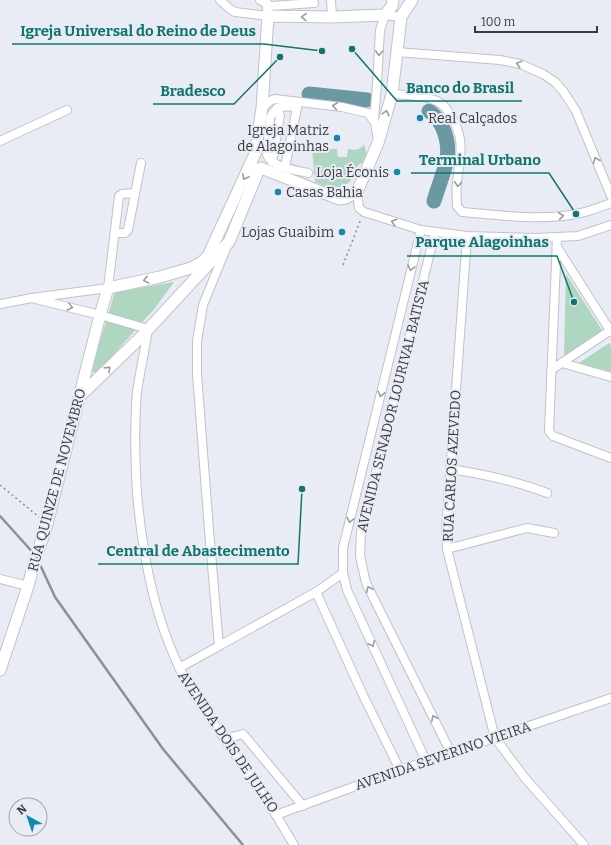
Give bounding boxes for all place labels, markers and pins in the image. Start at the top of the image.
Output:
callout: Igreja Universal do Reino de Deus [12,17,264,44]
callout: Banco do Brasil [397,74,522,101]
callout: Bradesco [153,77,234,104]
place label: Real Calçados [428,110,517,127]
marker: Real Calçados [415,113,425,123]
place label: Igreja Matriz de Alagoinhas [237,122,329,155]
marker: Igreja Matriz de Alagoinhas [332,133,342,143]
callout: Terminal Urbano [411,146,549,173]
place label: Loja Éconis [316,163,389,181]
marker: Loja Éconis [392,167,402,177]
place label: Casas Bahia [286,184,363,201]
marker: Casas Bahia [273,187,283,197]
place label: Lojas Guaibim [241,224,335,241]
marker: Lojas Guaibim [337,227,347,237]
callout: Parque Alagoinhas [407,229,557,256]
callout: Central de Abastecimento [98,537,298,564]

